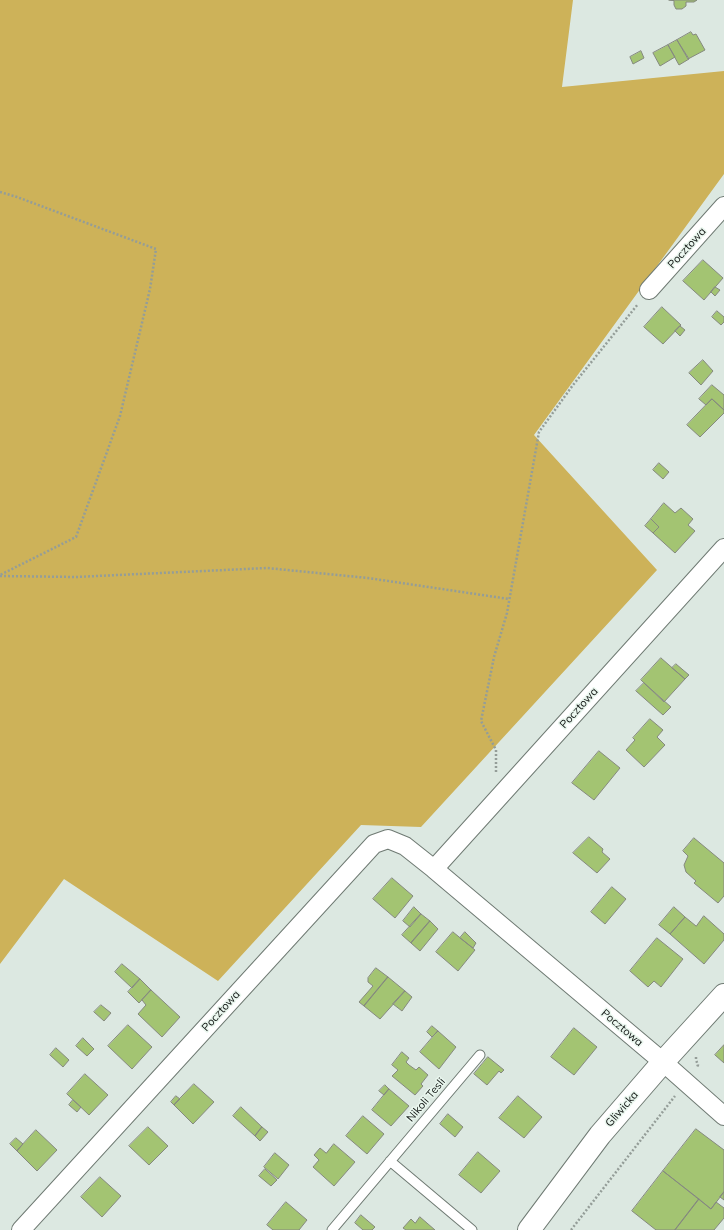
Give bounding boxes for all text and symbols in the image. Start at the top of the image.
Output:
street label: Pocztowa [665,225,709,271]
street label: Pocztowa [557,685,601,731]
street label: Pocztowa [199,988,243,1034]
street label: Pocztowa [598,1007,646,1049]
street label: Nikoli Tesli [404,1075,448,1125]
street label: Gliwicka [603,1088,641,1130]

